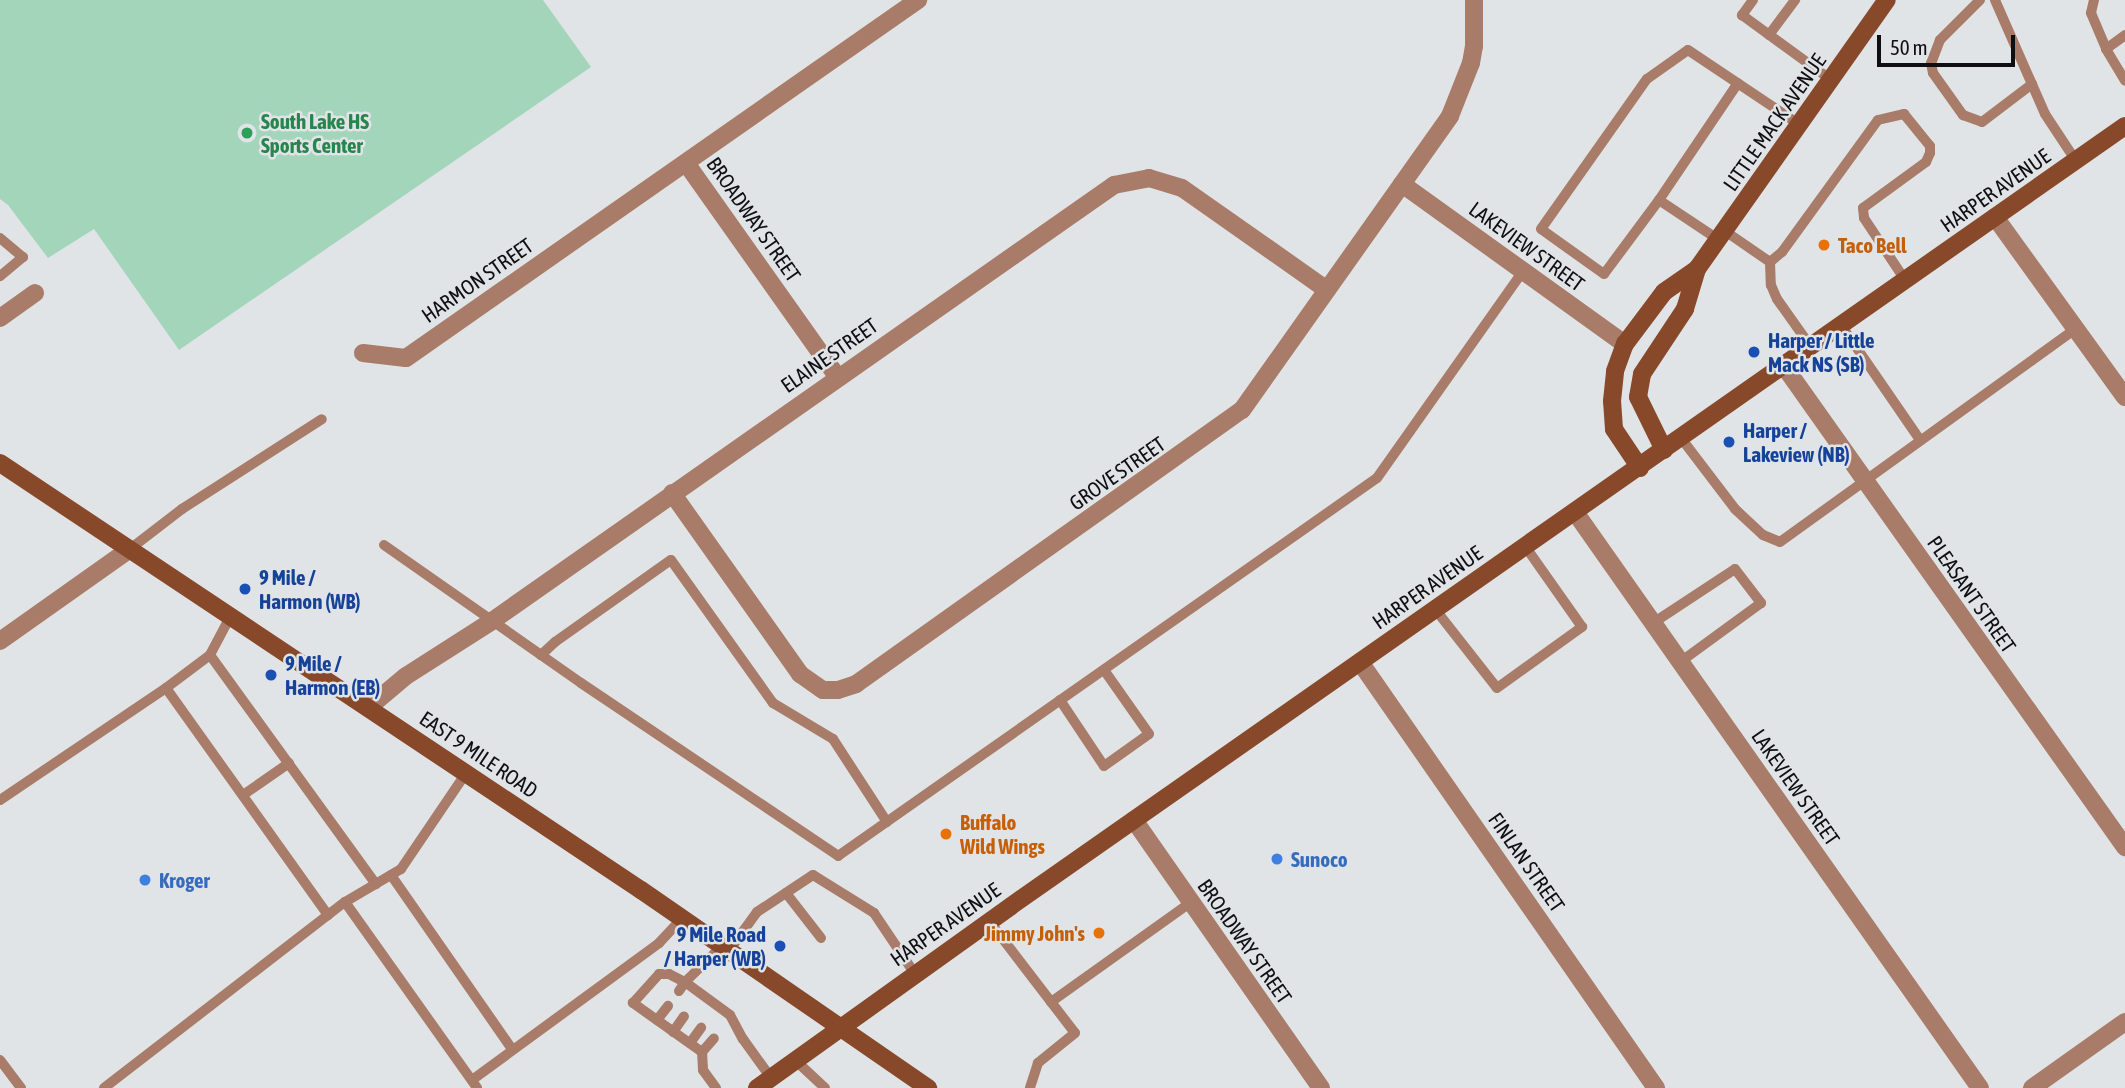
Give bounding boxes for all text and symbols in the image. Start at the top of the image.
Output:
scale bar [1880,21,2018,65]
text: 50 m [1890,35,1928,59]
street label: LITTLE MACK AVENUE [1717,49,1831,195]
place label: South Lake HS Sports Center [261,108,369,158]
marker: South Lake HS Sports Center [239,125,255,141]
street label: HARPER AVENUE [1935,143,2055,237]
street label: BROADWAY STREET [702,152,806,286]
street label: LAKEVIEW STREET [1465,196,1589,296]
street label: HARMON STREET [416,232,538,328]
place label: Taco Bell [1838,232,1907,258]
marker: Taco Bell [1816,237,1832,253]
street label: ELAINE STREET [776,312,882,398]
place label: Harper / Little Mack NS (SB) [1768,327,1875,377]
marker: Harper / Little Mack NS (SB) [1746,344,1762,360]
place label: Harper / Lakeview (NB) [1743,417,1850,467]
street label: GROVE STREET [1064,431,1170,515]
marker: Harper / Lakeview (NB) [1721,434,1737,450]
street label: PLEASANT STREET [1922,531,2022,657]
street label: HARPER AVENUE [1367,540,1487,634]
place label: 9 Mile / Harmon (WB) [259,564,360,614]
marker: 9 Mile / Harmon (WB) [237,581,253,597]
place label: 9 Mile / Harmon (EB) [285,650,380,700]
marker: 9 Mile / Harmon (EB) [263,667,279,683]
street label: EAST 9 MILE ROAD [415,705,543,803]
street label: LAKEVIEW STREET [1747,724,1845,850]
street label: FINLAN STREET [1484,807,1570,917]
place label: Buffalo Wild Wings [960,809,1045,859]
marker: Buffalo Wild Wings [938,826,954,842]
place label: Sunoco [1291,846,1348,872]
marker: Sunoco [1269,851,1285,867]
place label: Kroger [159,867,210,893]
marker: Kroger [137,872,153,888]
street label: BROADWAY STREET [1193,874,1297,1008]
street label: HARPER AVENUE [885,877,1005,971]
place label: Jimmy John's [984,920,1085,946]
place label: 9 Mile Road / Harper (WB) [664,921,766,971]
marker: Jimmy John's [1091,925,1107,941]
marker: 9 Mile Road / Harper (WB) [772,938,788,954]

